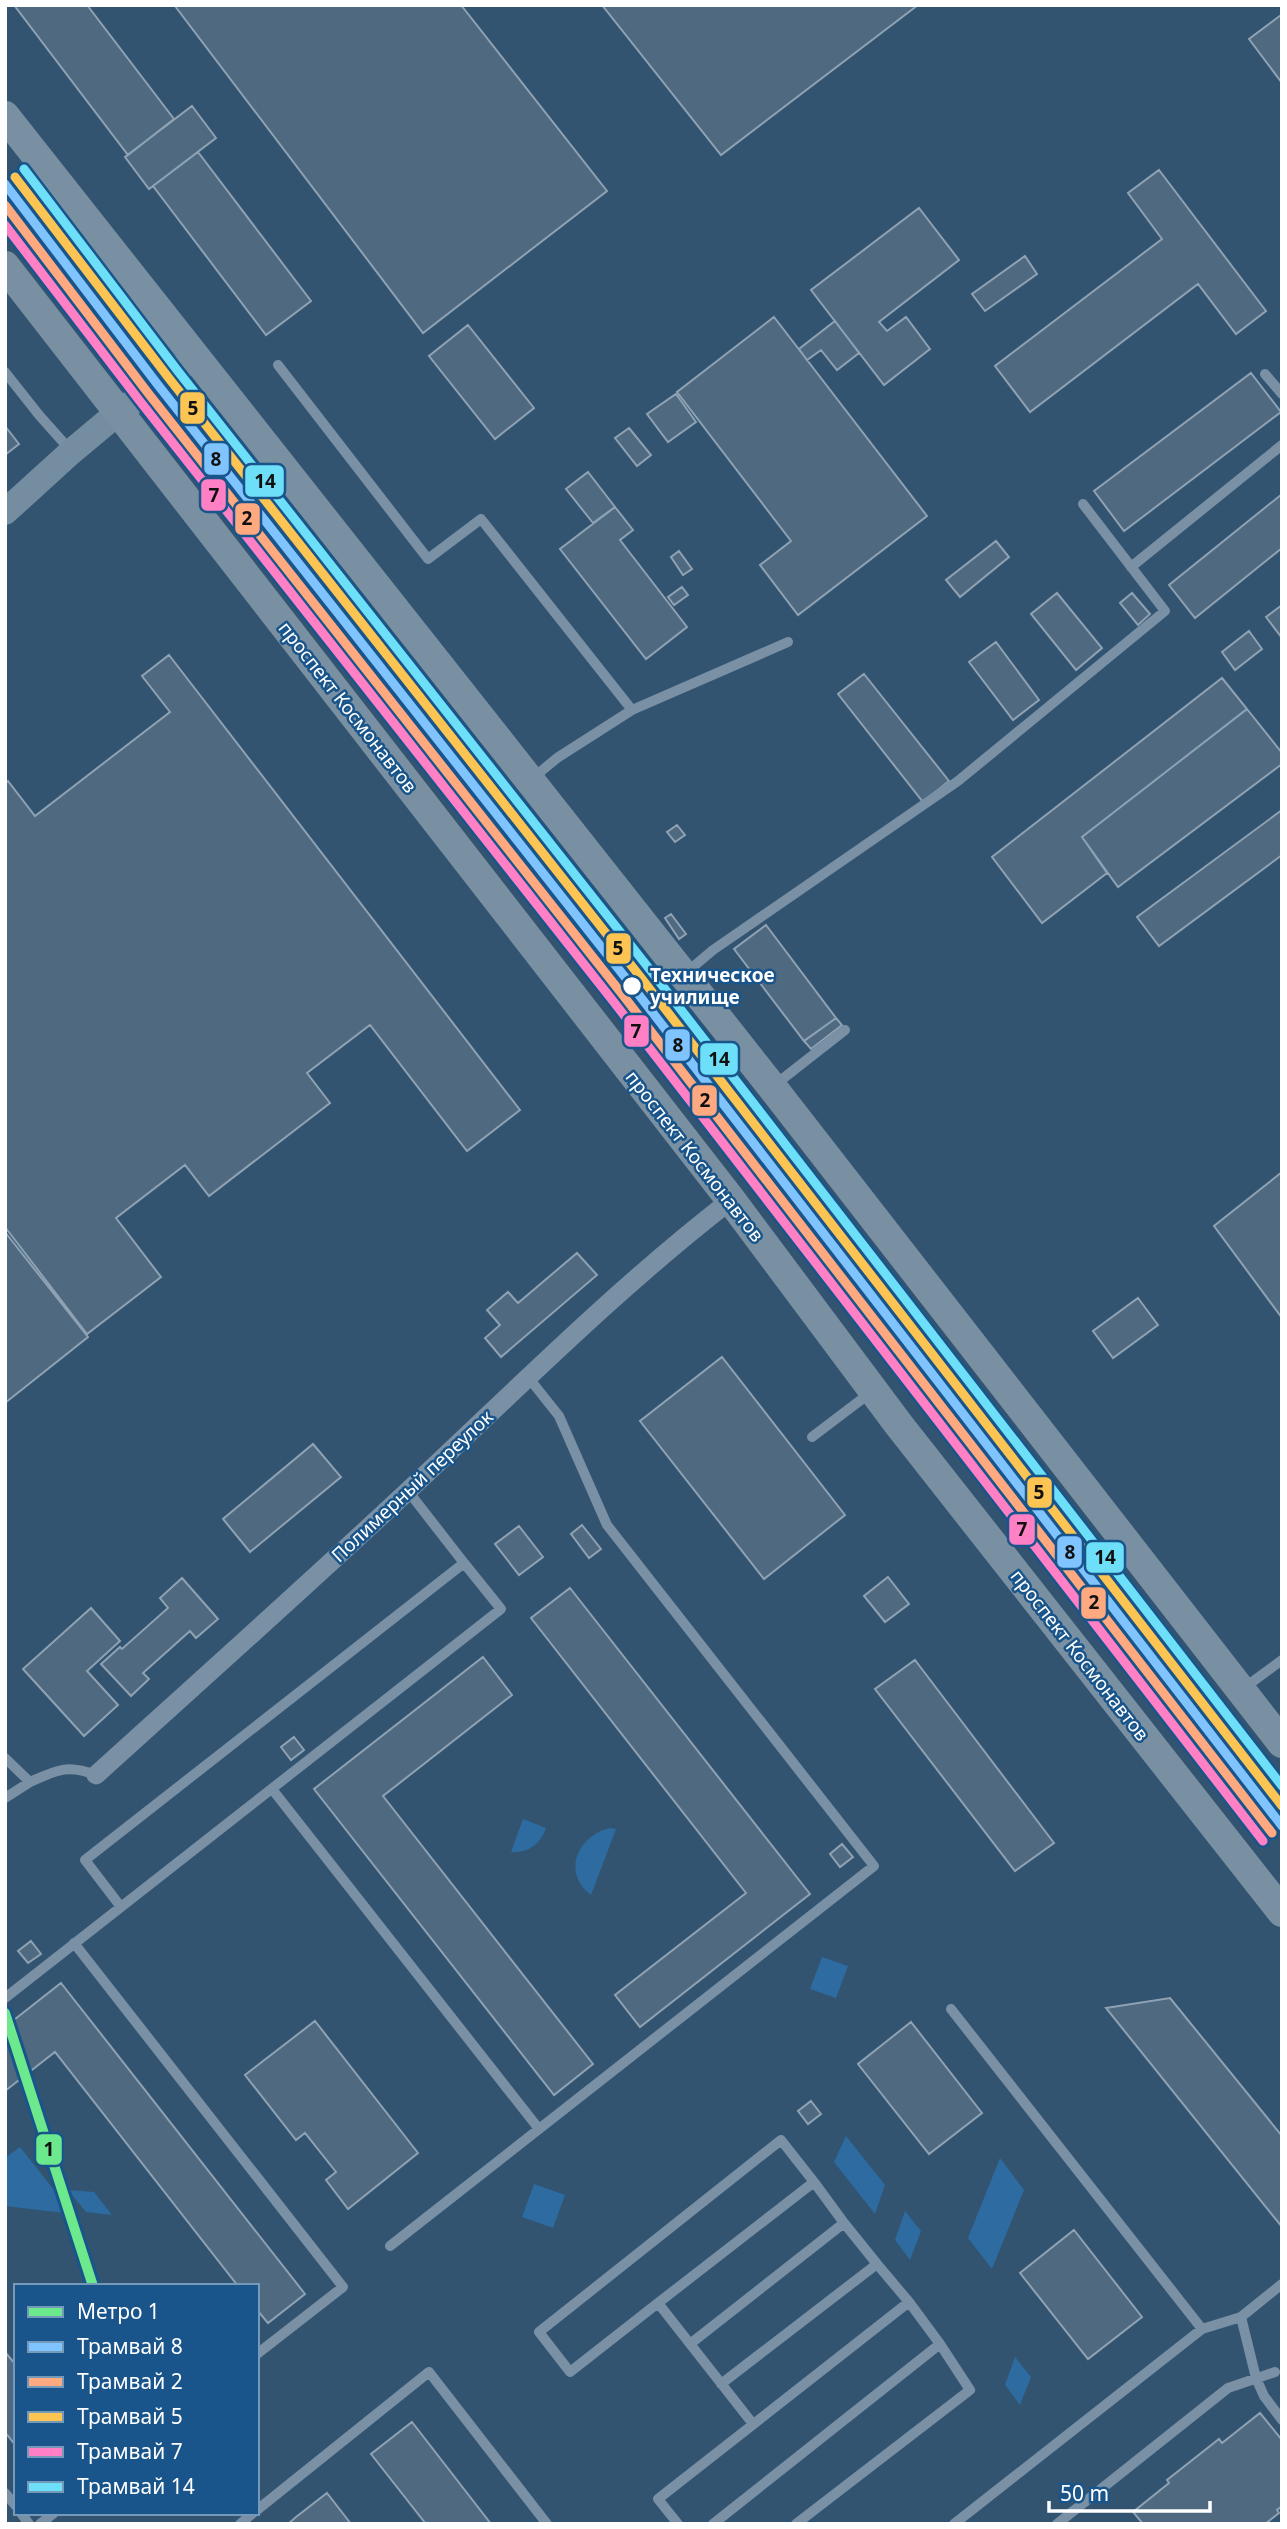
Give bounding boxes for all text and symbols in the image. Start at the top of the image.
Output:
line badge: 5 [179,391,206,425]
text: 5 [188,395,198,421]
line badge: 8 [203,442,230,476]
text: 8 [211,446,222,472]
line badge: 14 [244,464,285,498]
text: 14 [254,468,276,494]
line badge: 7 [200,478,227,512]
text: 7 [209,482,220,508]
line badge: 2 [234,502,261,536]
text: 2 [242,505,253,531]
street label: проспект Космонавтов [273,616,423,798]
line badge: 5 [605,932,632,965]
text: 5 [613,935,623,961]
place label: Техническое училище [649,962,775,1010]
marker: Техническое училище [621,975,643,997]
line badge: 7 [623,1014,650,1048]
text: 7 [631,1018,642,1044]
line badge: 8 [664,1028,691,1062]
text: 8 [673,1032,684,1058]
line badge: 14 [699,1042,739,1076]
text: 14 [708,1046,730,1072]
street label: проспект Космонавтов [620,1065,770,1247]
line badge: 2 [691,1084,718,1117]
text: 2 [700,1087,711,1113]
street label: Полимерный переулок [326,1404,498,1568]
line badge: 5 [1026,1476,1053,1509]
text: 5 [1034,1479,1044,1505]
line badge: 7 [1008,1513,1036,1546]
text: 7 [1017,1516,1028,1542]
line badge: 8 [1056,1535,1083,1569]
text: 8 [1065,1539,1076,1565]
line badge: 14 [1085,1541,1125,1574]
text: 14 [1094,1544,1116,1570]
street label: проспект Космонавтов [1005,1564,1155,1746]
line badge: 2 [1080,1586,1107,1620]
text: 2 [1089,1589,1100,1615]
line badge: 1 [35,2133,63,2166]
text: 1 [44,2136,54,2162]
legend [14,2284,259,2515]
text: Метро 1 [77,2297,160,2325]
text: Трамвай 8 [77,2332,183,2360]
text: Трамвай 2 [77,2367,183,2395]
text: Трамвай 5 [77,2402,183,2430]
text: Трамвай 7 [77,2437,183,2465]
scale bar [1049,2470,1210,2514]
text: Трамвай 14 [77,2472,195,2500]
text: 50 m [1060,2479,1109,2507]

